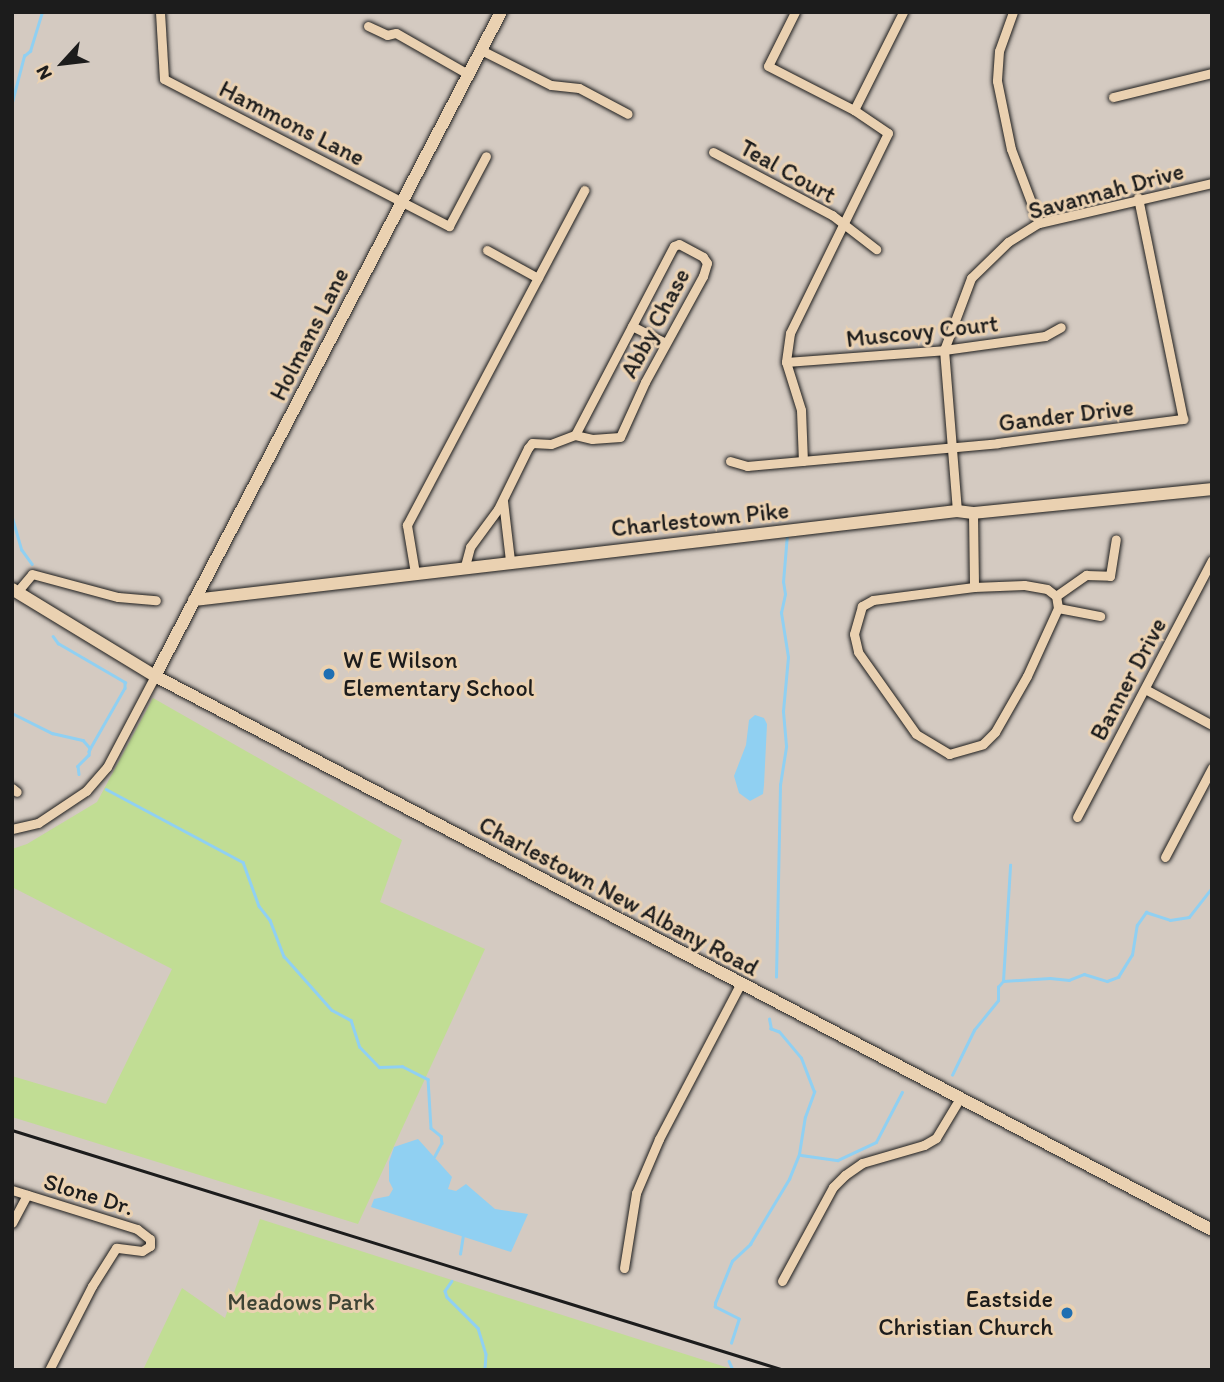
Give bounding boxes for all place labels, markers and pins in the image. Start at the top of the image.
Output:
place label: W E Wilson Elementary School [343,646,534,702]
marker: W E Wilson Elementary School [321,666,337,682]
place label: Eastside Christian Church [878,1285,1053,1341]
marker: Eastside Christian Church [1059,1305,1075,1321]

